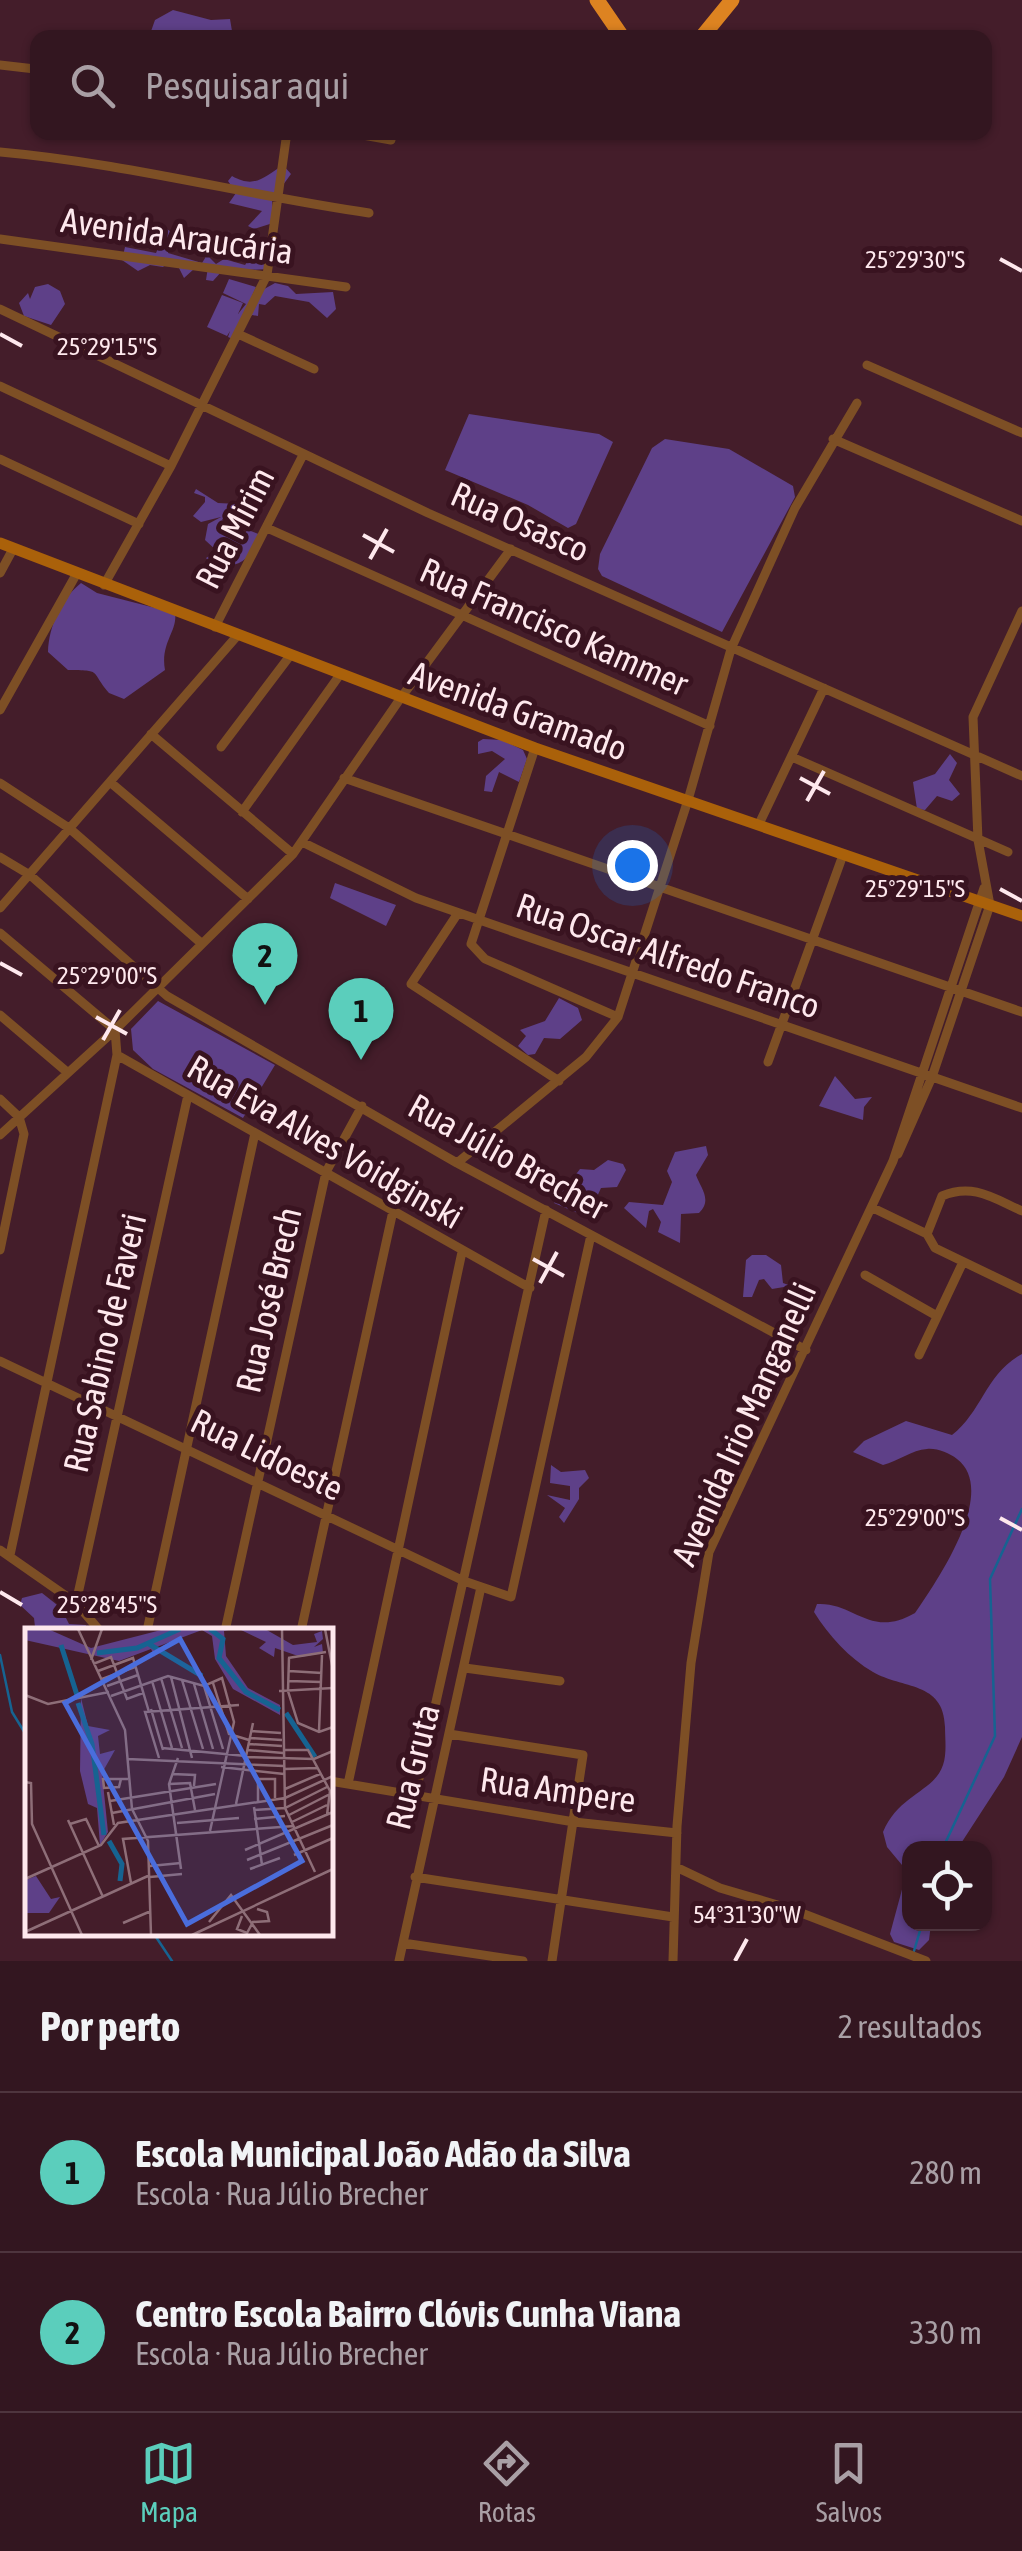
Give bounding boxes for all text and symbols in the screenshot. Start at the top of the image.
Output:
search box [30,30,992,140]
icon: search [65,58,120,113]
text: Pesquisar aqui [145,64,349,107]
street label: Avenida Araucária [59,199,296,271]
text: 25°29'30"S [865,245,965,273]
text: 25°29'15"S [57,332,157,360]
street label: Rua Mirim [187,460,282,595]
street label: Rua Osasco [445,473,595,569]
street label: Rua Francisco Kammer [414,549,695,703]
street label: Avenida Gramado [404,652,633,768]
your location [607,840,658,891]
text: 25°29'15"S [865,874,965,902]
street label: Rua Oscar Alfredo Franco [511,884,825,1026]
pin: 2 [232,922,298,1005]
text: 25°29'00"S [57,961,157,989]
pin: 1 [328,978,394,1060]
street label: Rua Eva Alves Voidginski [181,1046,470,1236]
street label: Rua Júlio Brecher [402,1085,615,1227]
street label: Rua José Brech [227,1203,309,1396]
street label: Rua Sabino de Faveri [55,1209,153,1476]
street label: Avenida Irio Manganelli [663,1276,823,1571]
street label: Rua Lidoeste [185,1400,350,1508]
text: 25°29'00"S [865,1503,965,1531]
text: 25°28'45"S [57,1590,157,1618]
inset map [25,1628,332,1936]
street label: Rua Gruta [377,1700,447,1834]
street label: Rua Ampere [478,1758,638,1820]
map controls [902,1841,992,1931]
button: locate [902,1841,992,1931]
text: 54°31'30"W [693,1900,802,1928]
text: Por perto [40,2002,180,2050]
text: 2 resultados [838,2008,982,2045]
text: Escola Municipal João Adão da Silva [135,2132,631,2175]
text: 1 [65,2154,80,2191]
text: 280 m [909,2154,982,2191]
text: Escola · Rua Júlio Brecher [135,2175,428,2212]
text: Centro Escola Bairro Clóvis Cunha Viana [135,2292,681,2335]
text: 2 [65,2314,80,2351]
text: 330 m [909,2314,982,2351]
text: Escola · Rua Júlio Brecher [135,2335,428,2372]
tab: Mapa [140,2436,198,2528]
tab: Rotas [478,2436,536,2528]
tab: Salvos [816,2436,882,2528]

